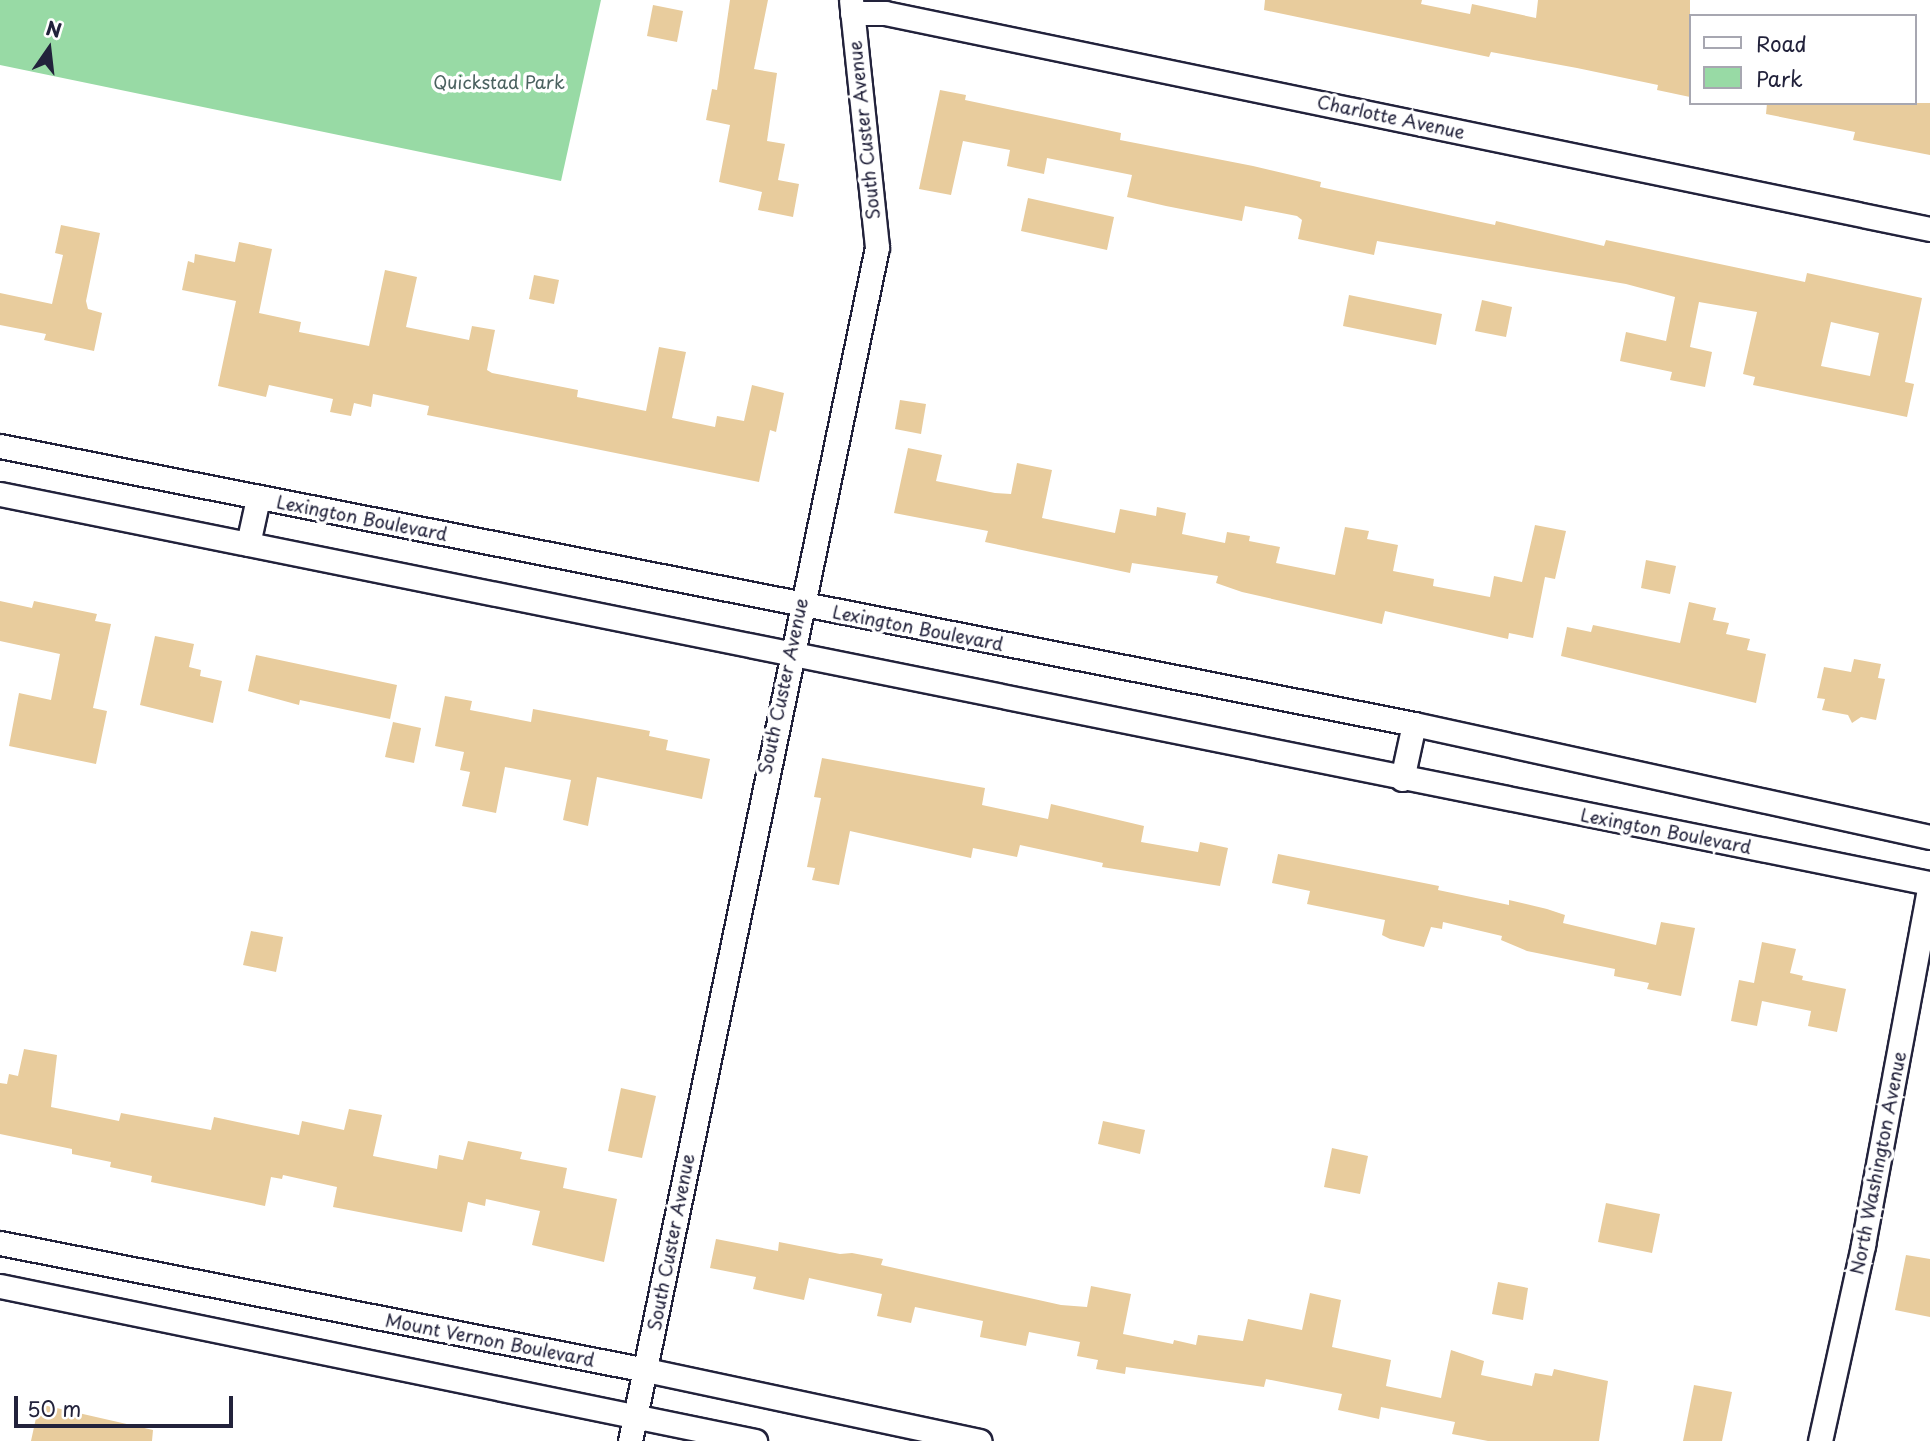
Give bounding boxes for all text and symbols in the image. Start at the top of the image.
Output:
text: N [43,13,65,44]
north arrow [14,14,84,84]
legend [1688,14,1916,105]
text: Road [1756,27,1807,59]
street label: South Custer Avenue [844,39,884,221]
text: Park [1756,62,1803,94]
park label: Quickstad Park [433,71,565,93]
street label: Charlotte Avenue [1316,91,1466,143]
street label: Lexington Boulevard [275,491,449,545]
street label: South Custer Avenue [754,596,812,776]
street label: Lexington Boulevard [831,601,1005,655]
street label: Lexington Boulevard [1579,804,1753,858]
street label: North Washington Avenue [1846,1051,1910,1275]
street label: South Custer Avenue [643,1151,699,1333]
street label: Mount Vernon Boulevard [383,1309,597,1371]
scale bar [18,1382,236,1426]
text: 50 m [27,1392,81,1424]

